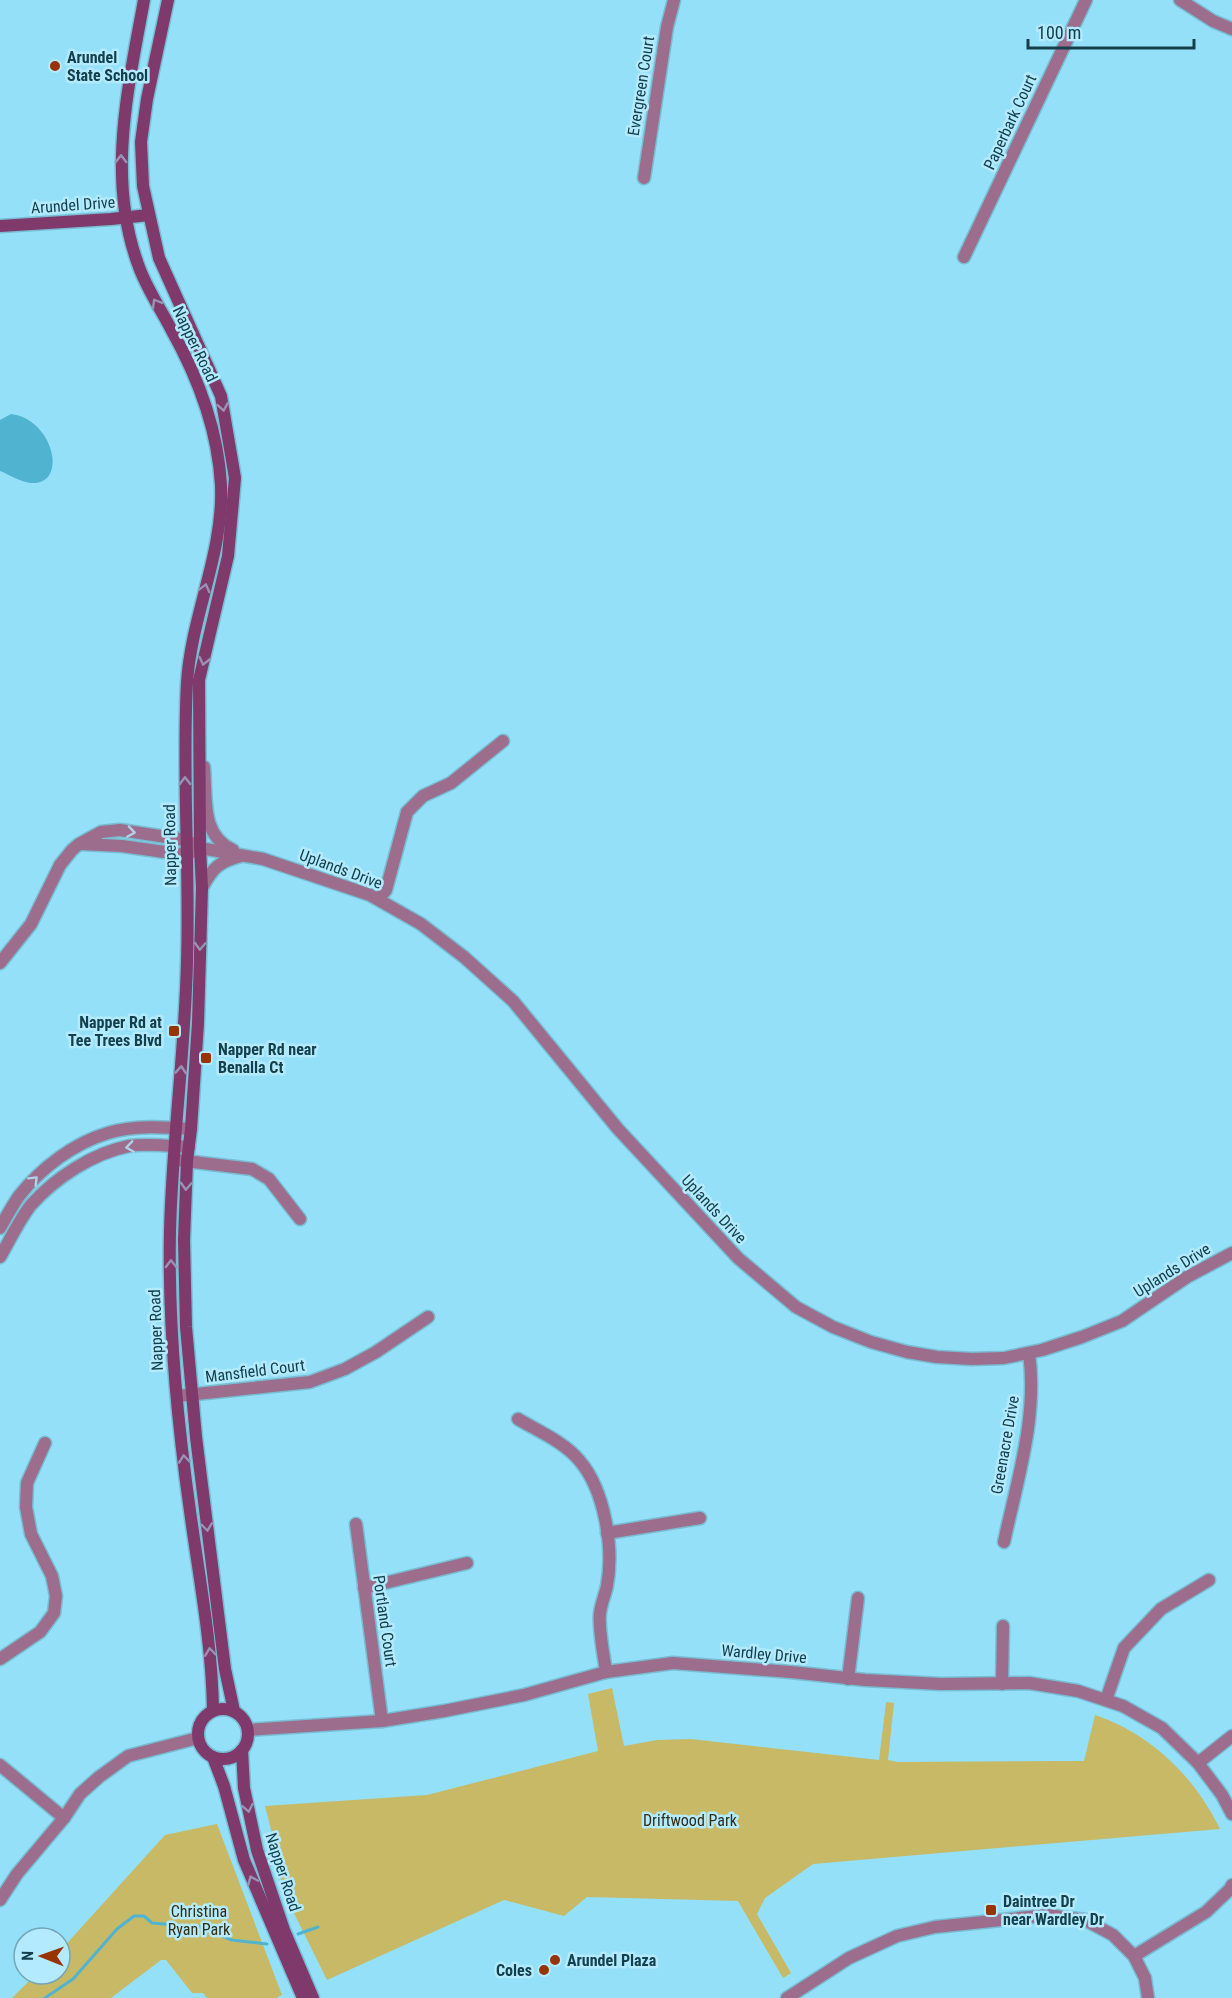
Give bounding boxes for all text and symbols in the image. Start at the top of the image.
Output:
scale bar [1028,12,1194,50]
text: 100 m [1037,22,1081,43]
street label: Evergreen Court [624,35,658,137]
place label: Arundel State School [67,48,148,85]
marker: Arundel State School [48,59,62,73]
street label: Paperbark Court [980,71,1040,173]
one-way arrow [115,155,127,164]
street label: Arundel Drive [30,193,116,217]
one-way arrow [152,299,163,309]
street label: Napper Road [169,303,221,385]
one-way arrow [216,402,229,412]
one-way arrow [198,583,211,593]
one-way arrow [198,656,211,666]
one-way arrow [179,777,191,786]
street label: Napper Road [160,804,180,886]
one-way arrow [126,826,136,838]
street label: Uplands Drive [297,845,385,893]
one-way arrow [194,942,207,951]
place label: Napper Rd at Tee Trees Blvd [68,1013,162,1050]
marker: Napper Rd at Tee Trees Blvd [167,1024,181,1038]
place label: Napper Rd near Benalla Ct [218,1040,317,1077]
marker: Napper Rd near Benalla Ct [199,1051,213,1065]
one-way arrow [174,1065,187,1074]
one-way arrow [126,1140,135,1153]
street label: Uplands Drive [677,1171,751,1247]
one-way arrow [26,1177,37,1188]
one-way arrow [179,1181,192,1190]
street label: Uplands Drive [1130,1239,1214,1301]
one-way arrow [164,1260,177,1269]
street label: Napper Road [145,1289,167,1371]
street label: Mansfield Court [204,1355,306,1387]
street label: Greenacre Drive [987,1394,1023,1496]
one-way arrow [178,1454,191,1463]
one-way arrow [200,1522,213,1531]
street label: Portland Court [369,1574,401,1668]
street label: Wardley Drive [721,1641,807,1667]
one-way arrow [204,1647,216,1657]
one-way arrow [241,1803,254,1813]
park label: Driftwood Park [643,1811,738,1830]
street label: Napper Road [261,1830,305,1914]
one-way arrow [247,1875,259,1886]
place label: Daintree Dr near Wardley Dr [1003,1892,1104,1929]
park label: Christina Ryan Park [168,1902,231,1939]
marker: Daintree Dr near Wardley Dr [984,1903,998,1917]
north arrow [12,1926,72,1986]
text: N [18,1951,37,1961]
place label: Arundel Plaza [567,1951,657,1970]
marker: Arundel Plaza [548,1953,562,1967]
place label: Coles [496,1961,532,1980]
marker: Coles [537,1963,551,1977]

